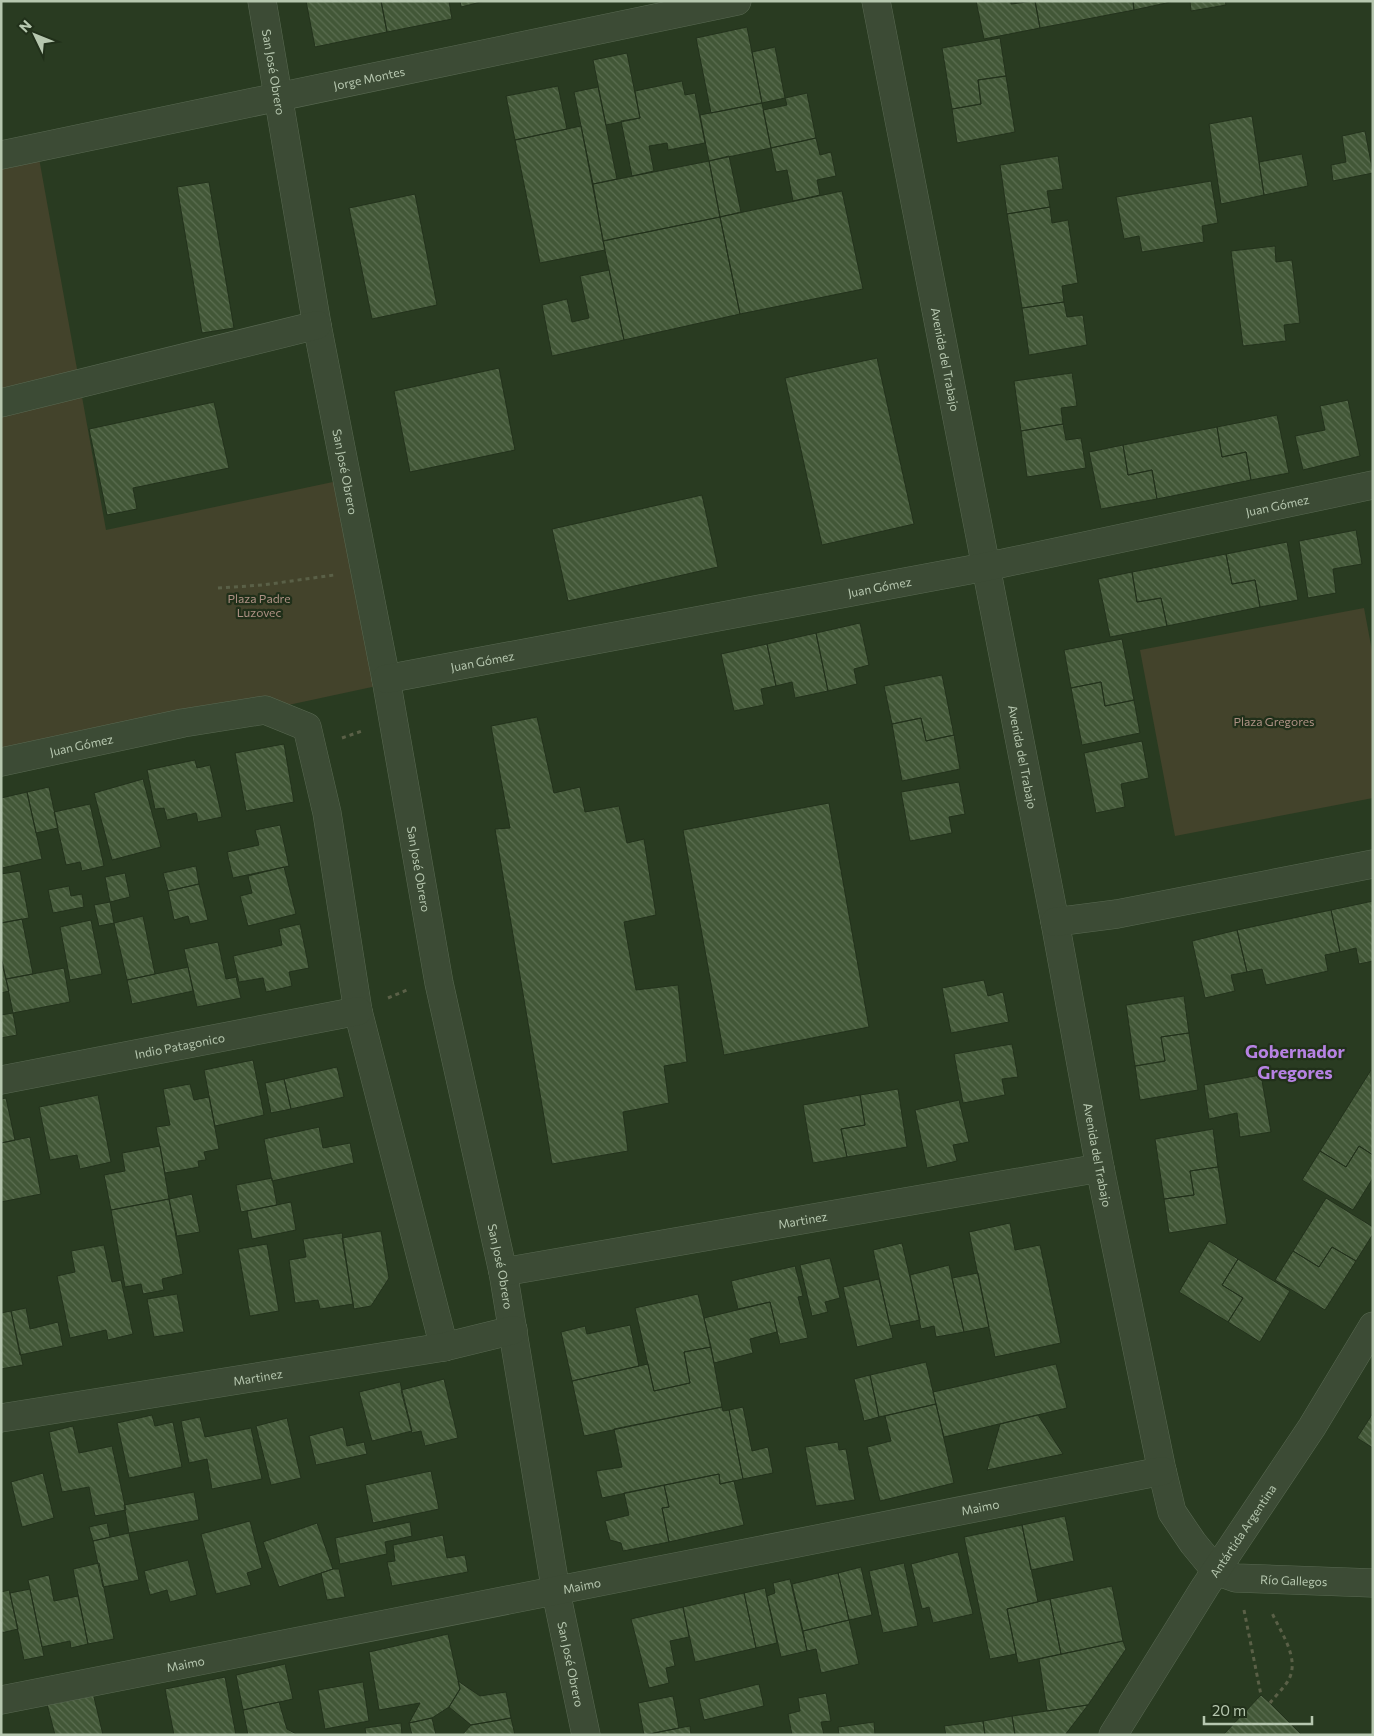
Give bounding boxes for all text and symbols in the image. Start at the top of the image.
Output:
north arrow [10,10,60,60]
text: N [15,16,35,35]
street label: San José Obrero [260,28,288,116]
street label: Jorge Montes [332,64,406,93]
street label: Avenida del Trabajo [929,306,963,412]
street label: San José Obrero [330,428,361,516]
street label: Juan Gómez [1244,492,1310,520]
street label: Juan Gómez [846,574,912,601]
park label: Plaza Padre Luzovec [227,591,291,619]
street label: Juan Gómez [449,648,515,675]
street label: Avenida del Trabajo [1006,704,1040,810]
park label: Plaza Gregores [1233,714,1315,728]
street label: Juan Gómez [48,731,114,759]
street label: San José Obrero [405,825,433,913]
street label: Indio Patagonico [133,1030,226,1061]
district label: Gobernador Gregores [1245,1040,1346,1083]
street label: Avenida del Trabajo [1081,1102,1115,1208]
street label: Martinez [777,1209,828,1231]
street label: San José Obrero [486,1222,516,1310]
street label: Martinez [232,1366,283,1388]
street label: Antártida Argentina [1207,1482,1279,1580]
street label: Maimo [960,1496,1000,1517]
street label: Río Gallegos [1260,1572,1328,1588]
street label: Maimo [562,1575,602,1596]
street label: San José Obrero [555,1620,587,1708]
street label: Maimo [165,1653,206,1674]
scale bar [1204,1694,1312,1726]
text: 20 m [1212,1701,1246,1719]

